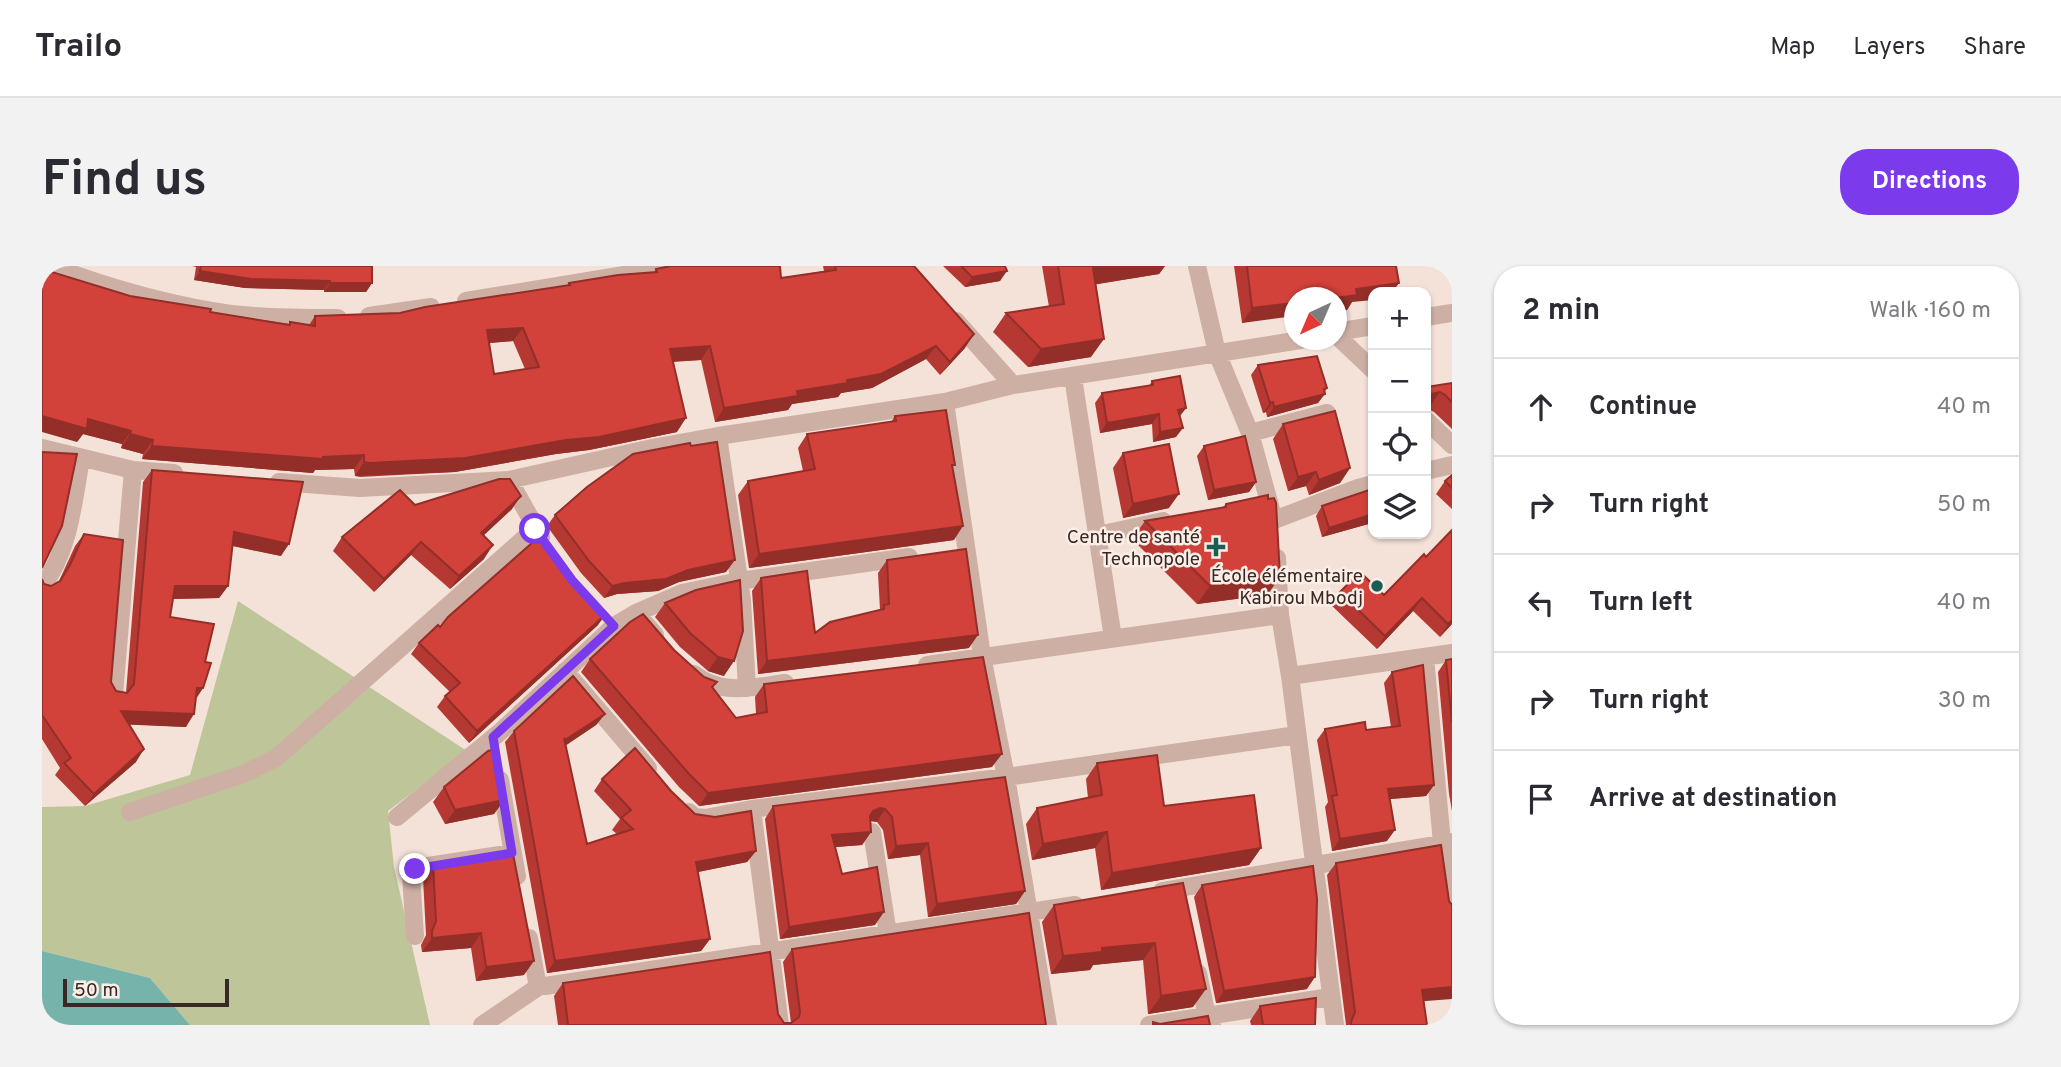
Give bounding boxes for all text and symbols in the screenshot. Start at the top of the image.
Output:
text: Trailo [35,27,122,69]
text: Map [1770,33,1815,63]
text: Layers [1853,33,1925,63]
text: Share [1963,33,2026,63]
button: Directions [1840,149,2019,215]
text: Find us [42,151,207,213]
north arrow [1284,287,1347,350]
map controls [1368,287,1431,539]
button: + [1368,287,1431,350]
text: 2 min [1522,293,1600,330]
text: Walk · 160 m [1869,297,1991,326]
button: − [1368,350,1431,413]
icon: ahead [1522,388,1560,426]
text: Continue [1589,391,1697,424]
text: 40 m [1937,393,1991,422]
button: locate [1368,413,1431,476]
button: layers [1368,476,1431,539]
icon: right [1522,486,1560,524]
text: Turn right [1589,489,1709,522]
text: 50 m [1937,491,1991,520]
route start [519,513,550,544]
place label: Centre de santé Technopole [1067,526,1200,572]
marker: Centre de santé Technopole [1206,537,1226,557]
place label: École élémentaire Kabirou Mbodj [1211,564,1363,611]
marker: École élémentaire Kabirou Mbodj [1369,578,1385,594]
icon: left [1522,584,1560,622]
text: Turn left [1589,587,1693,620]
text: 40 m [1937,589,1991,618]
icon: right [1522,682,1560,720]
text: Turn right [1589,685,1709,718]
text: 30 m [1938,687,1991,716]
icon: arrive [1522,780,1560,818]
text: Arrive at destination [1589,783,1837,816]
route end [399,853,430,884]
scale bar [63,976,229,1008]
text: 50 m [74,979,119,1003]

